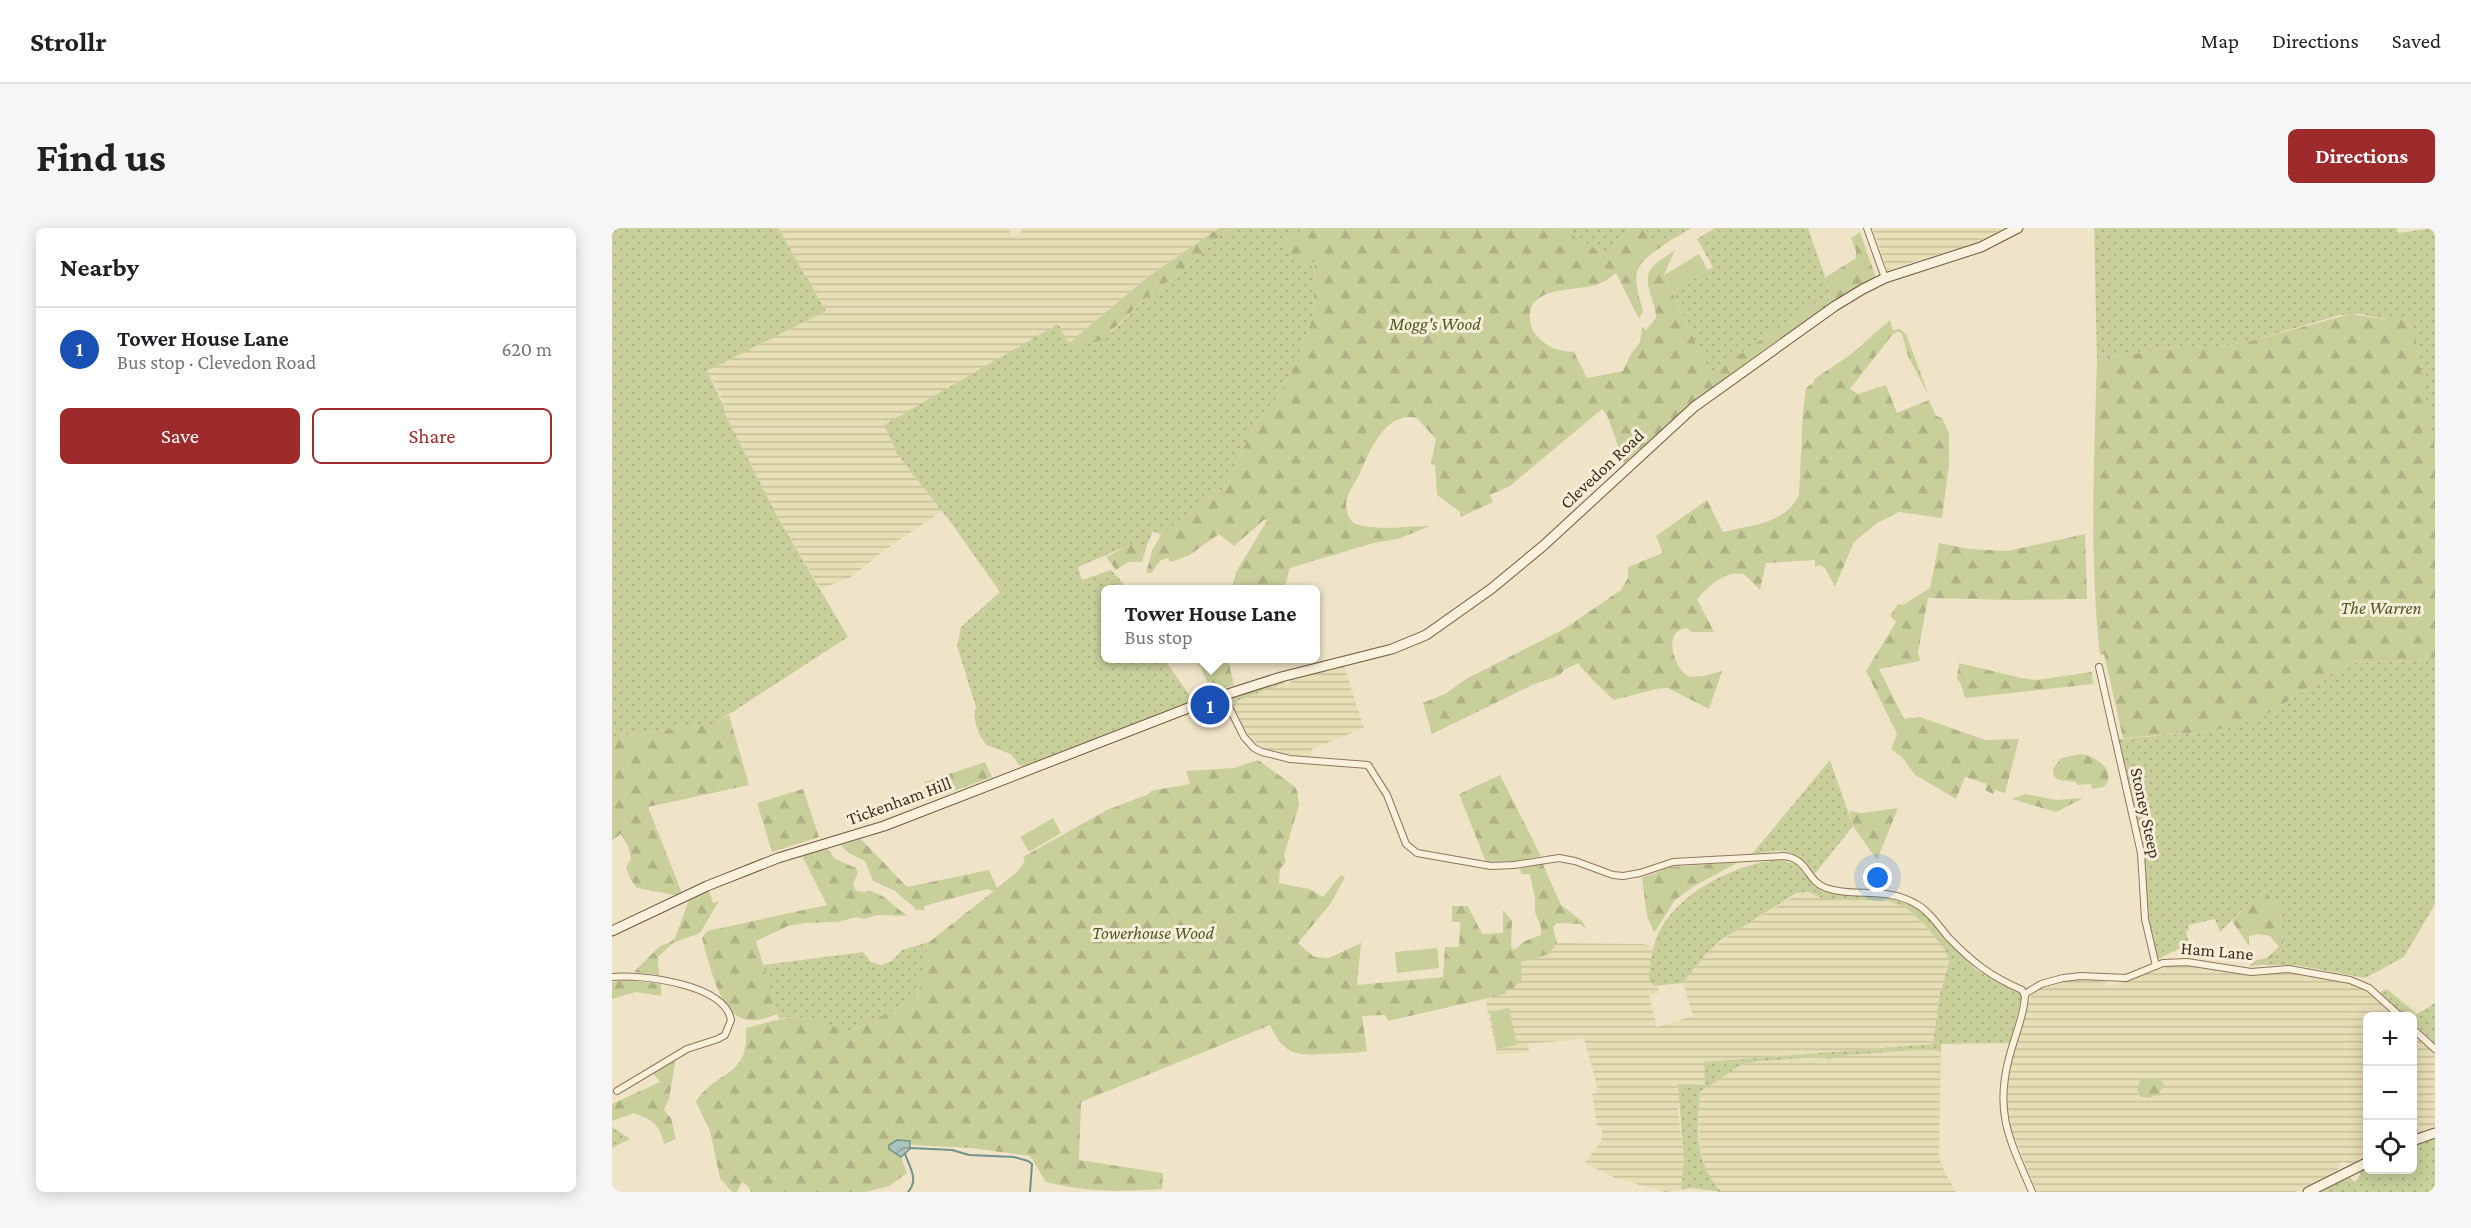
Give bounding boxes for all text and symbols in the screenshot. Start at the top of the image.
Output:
text: Strollr [30,26,107,57]
text: Map [2201,29,2239,53]
text: Directions [2272,29,2359,53]
text: Saved [2392,29,2441,53]
button: Directions [2288,129,2435,183]
text: Find us [36,133,166,180]
text: Nearby [60,253,139,282]
park label: Mogg's Wood [1388,314,1481,334]
text: Tower House Lane [117,326,289,351]
text: 1 [76,338,83,360]
text: 620 m [502,338,552,360]
text: Bus stop · Clevedon Road [117,351,316,373]
button: Save [60,408,300,464]
button: Share [312,408,552,464]
street label: Clevedon Road [1556,425,1648,513]
popup [1101,585,1320,663]
park label: The Warren [2341,598,2422,618]
text: Tower House Lane [1125,601,1296,626]
text: Bus stop [1125,626,1192,648]
pin: 1 [1190,682,1230,728]
street label: Stoney Steep [2127,766,2165,860]
street label: Tickenham Hill [844,773,954,829]
your location [1863,863,1892,892]
park label: Towerhouse Wood [1092,923,1215,943]
street label: Ham Lane [2180,938,2254,964]
map controls [2363,1012,2417,1174]
button: + [2363,1012,2417,1066]
button: − [2363,1066,2417,1120]
button: locate [2363,1120,2417,1174]

